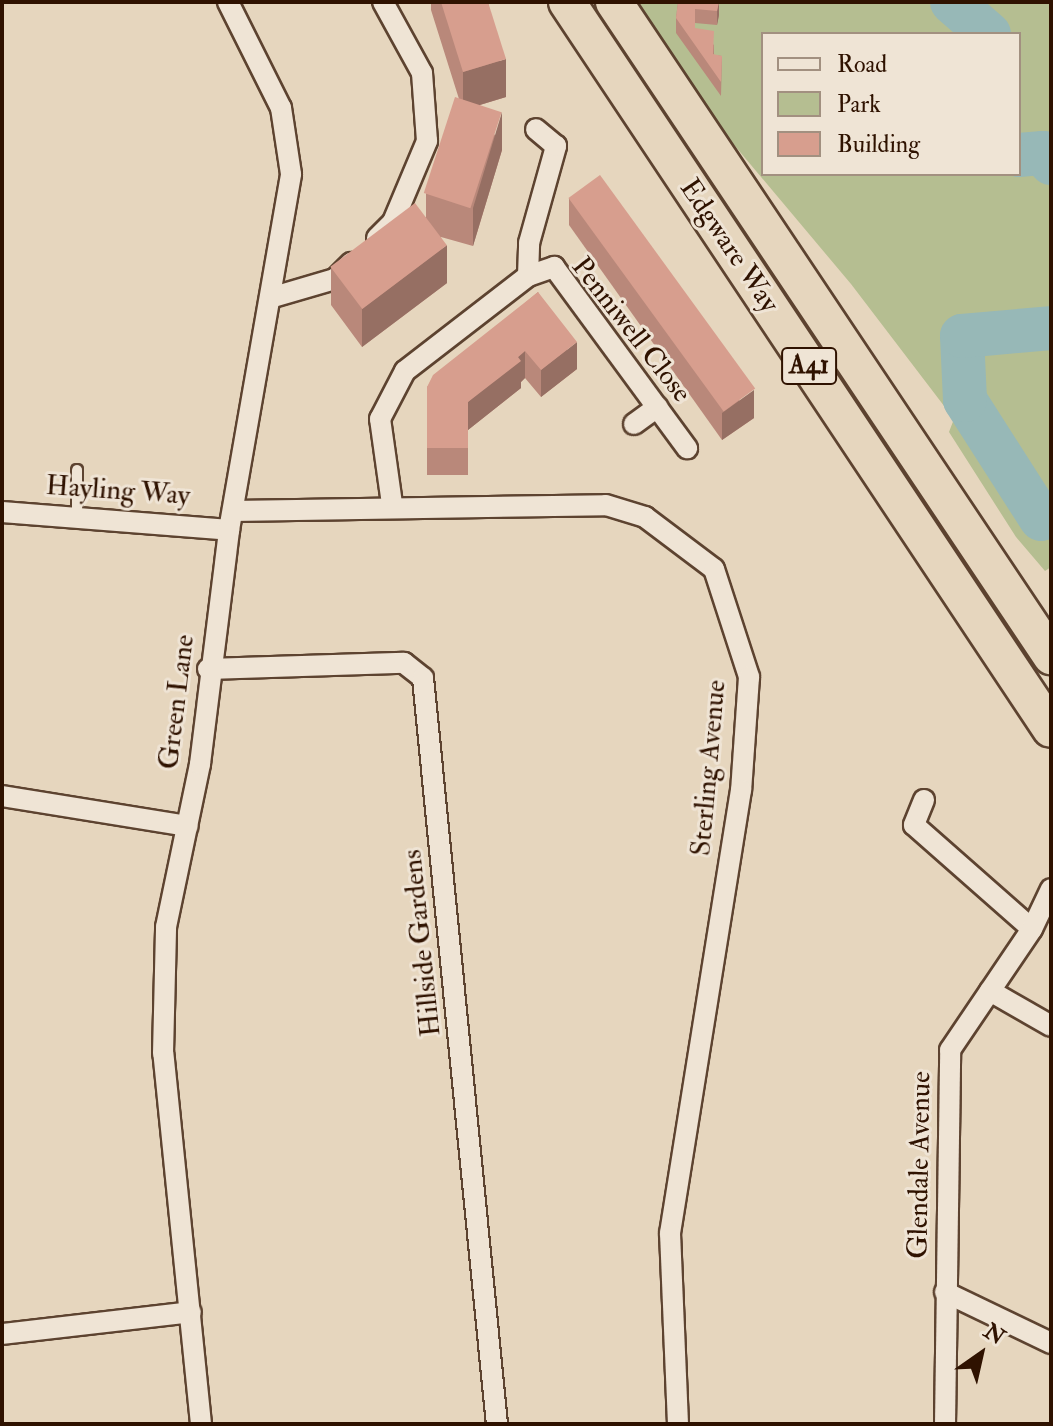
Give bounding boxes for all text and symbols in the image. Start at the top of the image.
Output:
legend [761,32,1021,176]
text: Road [837,49,887,80]
text: Park [837,89,881,120]
text: Building [837,129,920,160]
street label: Edgware Way [672,173,786,319]
street label: Penniwell Close [564,251,698,409]
road number: A41 [781,344,837,388]
street label: Hayling Way [45,469,191,513]
street label: Green Lane [152,633,202,771]
street label: Sterling Avenue [685,679,733,857]
street label: Hillside Gardens [395,848,449,1038]
street label: Glendale Avenue [902,1071,938,1259]
north arrow [941,1314,1021,1394]
text: N [978,1317,1010,1351]

